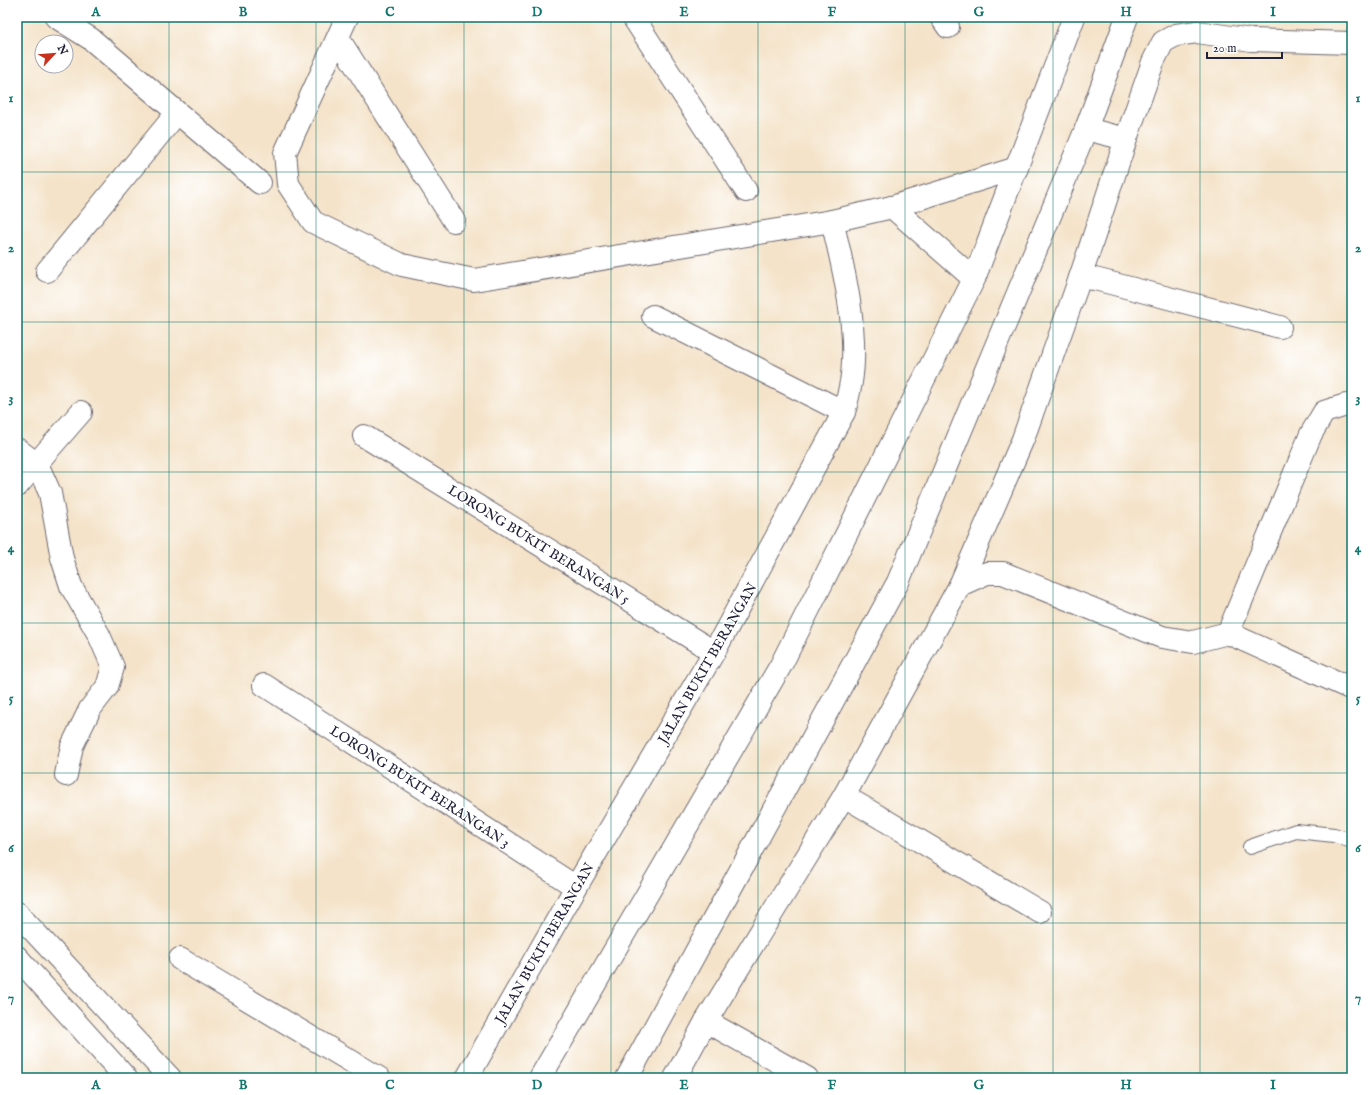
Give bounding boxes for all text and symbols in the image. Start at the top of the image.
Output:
text: A [91,4,102,21]
text: B [239,4,248,21]
text: C [385,4,395,21]
text: D [532,4,543,21]
text: E [679,4,689,21]
text: F [828,4,837,21]
text: G [974,4,985,21]
text: H [1120,4,1132,21]
text: I [1270,4,1276,21]
north arrow [34,34,74,74]
scale bar [1207,34,1282,60]
text: 20 m [1213,41,1236,56]
text: N [53,42,71,58]
text: 1 [9,90,14,107]
text: 1 [1356,90,1361,107]
text: 2 [8,240,14,257]
text: 2 [1355,240,1361,257]
text: 3 [9,390,14,407]
text: 3 [1356,390,1361,407]
street label: LORONG BUKIT BERANGAN 5 [444,481,633,608]
text: 4 [8,540,15,557]
text: 4 [1355,540,1362,557]
street label: JALAN BUKIT BERANGAN [653,580,761,749]
text: 5 [9,690,14,707]
text: 5 [1356,690,1361,707]
street label: LORONG BUKIT BERANGAN 3 [326,722,513,852]
text: 6 [8,840,14,857]
text: 6 [1355,840,1361,857]
street label: JALAN BUKIT BERANGAN [490,860,598,1029]
text: 7 [8,990,14,1007]
text: 7 [1355,990,1361,1007]
text: A [91,1077,102,1094]
text: B [239,1077,248,1094]
text: C [385,1077,395,1094]
text: D [532,1077,543,1094]
text: E [679,1077,689,1094]
text: F [828,1077,837,1094]
text: G [974,1077,985,1094]
text: H [1120,1077,1132,1094]
text: I [1270,1077,1276,1094]

